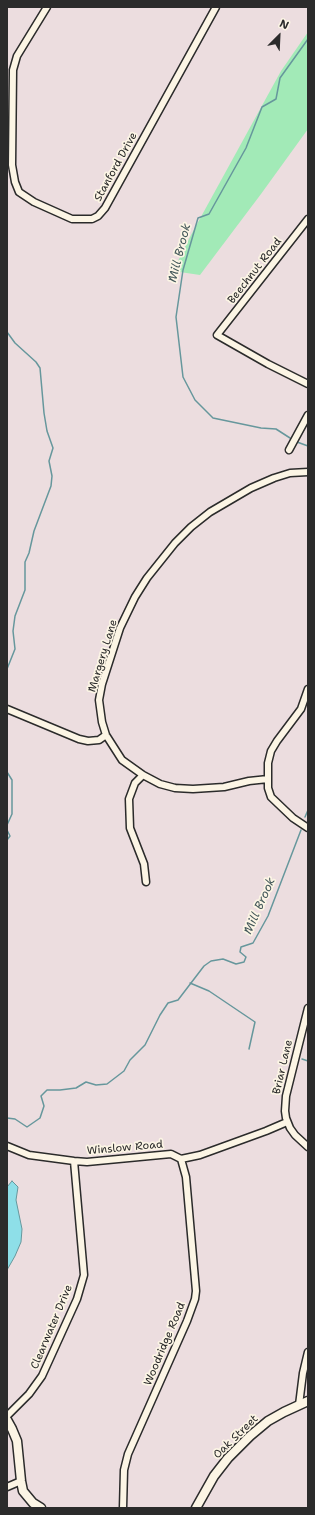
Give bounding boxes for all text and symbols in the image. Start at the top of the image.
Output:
north arrow [259,16,299,56]
text: N [277,16,291,33]
street label: Stanford Drive [92,130,140,204]
water label: Mill Brook [166,222,194,284]
street label: Beechnut Road [225,235,285,307]
street label: Margery Lane [86,618,120,694]
water label: Mill Brook [241,875,279,937]
street label: Briar Lane [270,1038,296,1096]
street label: Winslow Road [87,1138,163,1158]
street label: Clearwater Drive [28,1283,76,1371]
street label: Woodridge Road [141,1300,189,1388]
street label: Oak Street [211,1412,261,1462]

